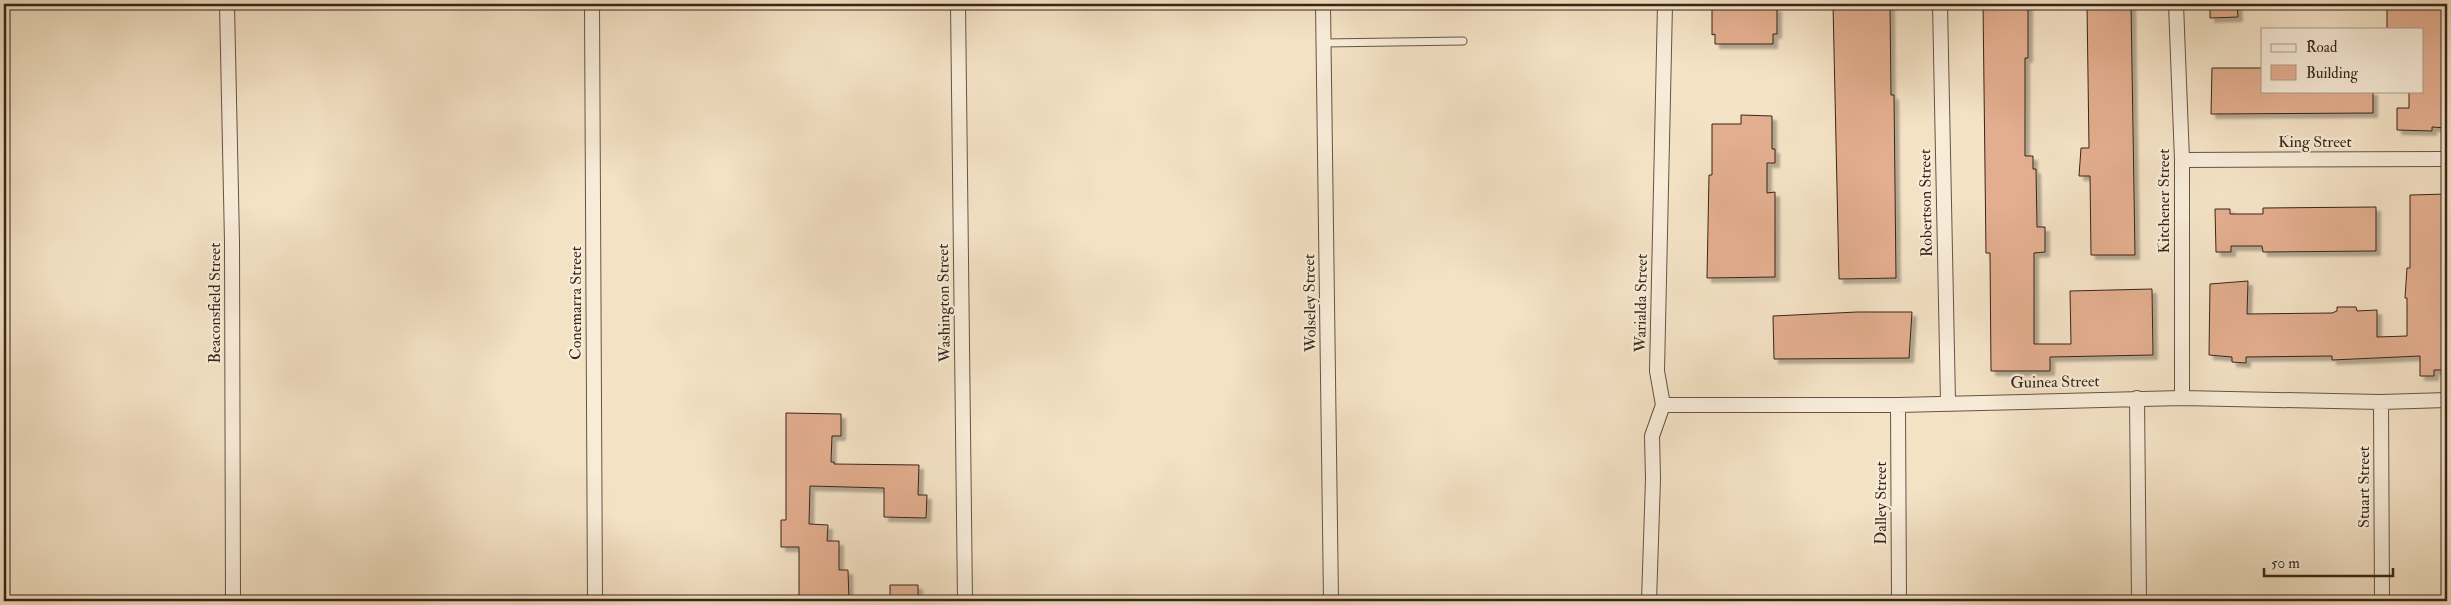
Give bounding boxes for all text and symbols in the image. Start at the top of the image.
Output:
legend [2261,28,2424,92]
text: Road [2306,38,2338,57]
text: Building [2306,64,2358,83]
street label: King Street [2278,132,2352,152]
street label: Robertson Street [1915,149,1937,257]
street label: Kitchener Street [2154,149,2174,253]
street label: Beaconsfield Street [205,243,225,363]
street label: Washington Street [933,243,955,364]
street label: Conemarra Street [566,246,586,360]
street label: Warialda Street [1630,253,1652,354]
street label: Wolseley Street [1299,254,1321,353]
street label: Guinea Street [2010,371,2100,393]
street label: Stuart Street [2354,446,2374,528]
street label: Dalley Street [1871,461,1891,545]
scale bar [2264,545,2392,577]
text: 50 m [2271,554,2300,573]

